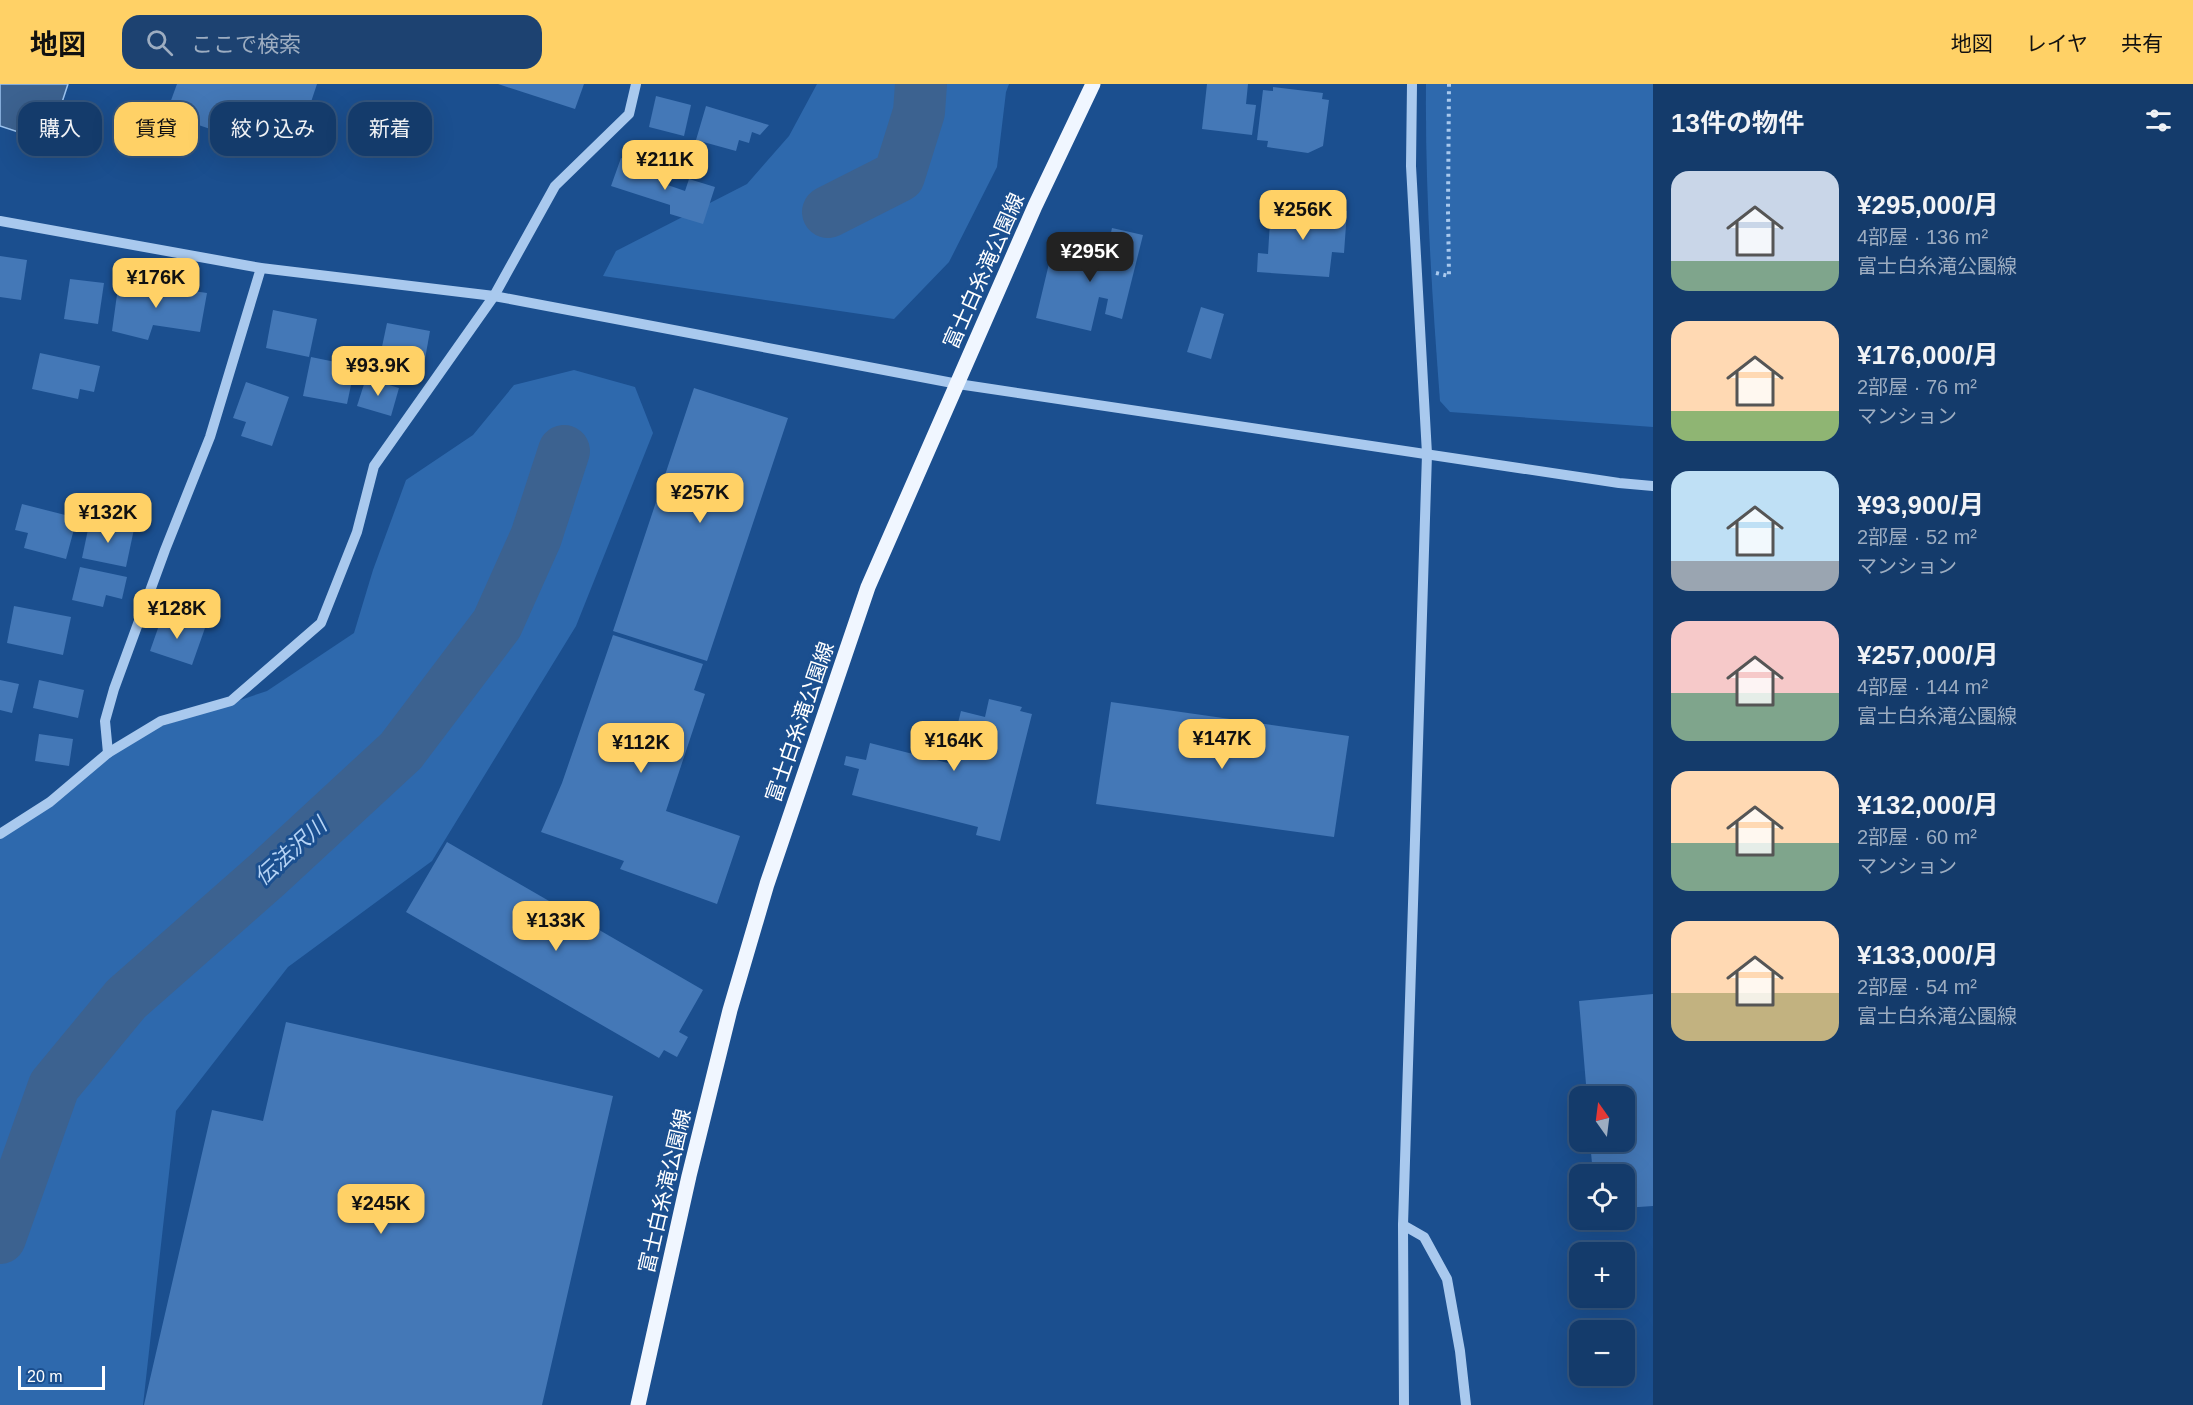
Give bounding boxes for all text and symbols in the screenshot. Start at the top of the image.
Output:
search box [122,15,542,69]
icon: search [143,26,176,59]
text: 地図 [30,29,86,60]
text: ここで検索 [191,32,301,57]
text: 地図 [1951,32,1993,55]
text: レイヤ [2026,32,2088,55]
text: 共有 [2121,32,2163,55]
chip: 購入 [18,102,102,156]
chip: 賃貸 [114,102,198,156]
chip: 絞り込み [210,102,336,156]
chip: 新着 [348,102,432,156]
icon: filters [2142,104,2175,137]
text: 13件の物件 [1671,108,1804,138]
pin: ¥211K [623,140,707,191]
text: ¥211K [636,148,694,170]
street label: 富士白糸滝公園線 [939,189,1028,352]
pin: ¥256K [1261,190,1345,241]
text: ¥295,000/月 [1857,190,1999,220]
icon: home [1719,195,1791,267]
text: ¥256K [1274,198,1332,220]
text: 4部屋 · 136 m² [1857,226,1988,248]
pin: ¥295K [1048,232,1132,283]
text: ¥295K [1061,240,1119,262]
text: 富士白糸滝公園線 [1857,255,2017,277]
pin: ¥176K [114,258,198,309]
text: ¥176K [127,266,185,288]
text: ¥176,000/月 [1857,340,1999,370]
icon: home [1719,345,1791,417]
pin: ¥93.9K [329,346,427,397]
text: ¥93.9K [346,354,410,376]
text: 2部屋 · 76 m² [1857,376,1977,398]
text: マンション [1857,405,1957,427]
pin: ¥257K [658,473,742,524]
text: ¥257K [671,481,729,503]
text: ¥93,900/月 [1857,490,1984,520]
pin: ¥132K [66,493,150,544]
icon: home [1719,495,1791,567]
text: ¥132K [79,501,137,523]
text: 2部屋 · 52 m² [1857,526,1977,548]
text: マンション [1857,555,1957,577]
pin: ¥128K [135,589,219,640]
text: ¥128K [148,597,206,619]
street label: 富士白糸滝公園線 [761,639,838,805]
text: ¥257,000/月 [1857,640,1999,670]
icon: home [1719,645,1791,717]
text: 4部屋 · 144 m² [1857,676,1988,698]
text: 富士白糸滝公園線 [1857,705,2017,727]
pin: ¥147K [1180,719,1264,770]
pin: ¥164K [912,721,996,772]
pin: ¥112K [599,723,683,774]
text: ¥147K [1193,727,1251,749]
text: ¥164K [925,729,983,751]
text: ¥112K [612,731,670,753]
text: ¥132,000/月 [1857,790,1999,820]
icon: home [1719,795,1791,867]
water label: 伝法沢川 [249,811,333,890]
text: 2部屋 · 60 m² [1857,826,1977,848]
text: マンション [1857,855,1957,877]
pin: ¥133K [514,901,598,952]
text: ¥133K [527,909,585,931]
text: ¥133,000/月 [1857,940,1999,970]
icon: home [1719,945,1791,1017]
text: 2部屋 · 54 m² [1857,976,1977,998]
text: 富士白糸滝公園線 [1857,1005,2017,1027]
north arrow [1569,1086,1635,1152]
map controls [1569,1086,1635,1386]
street label: 富士白糸滝公園線 [634,1106,695,1275]
button: locate [1569,1164,1635,1230]
pin: ¥245K [339,1184,423,1235]
text: ¥245K [352,1192,410,1214]
button: + [1569,1242,1635,1308]
button: − [1569,1320,1635,1386]
scale bar [18,1363,105,1390]
text: 20 m [27,1368,63,1385]

